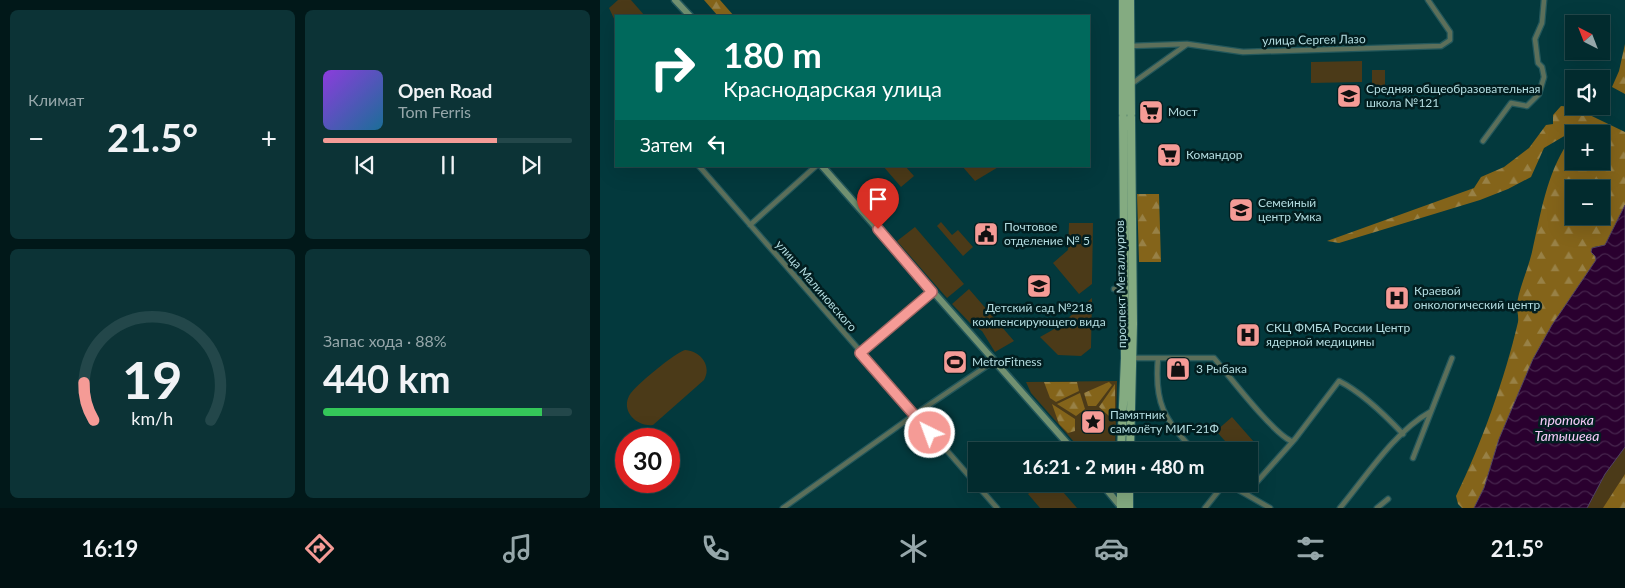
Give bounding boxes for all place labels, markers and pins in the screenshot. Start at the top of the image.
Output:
place label: Средняя общеобразовательная школа №121 [1366,81,1541,110]
school or university icon: Средняя общеобразовательная школа №121 [1336,83,1362,109]
supermarket icon: Мост [1138,99,1164,125]
place label: Мост [1168,104,1198,119]
supermarket icon: Командор [1156,142,1182,168]
place label: Командор [1186,147,1243,162]
pin [857,178,899,229]
place label: Семейный центр Умка [1258,195,1321,224]
school or university icon: Семейный центр Умка [1228,197,1254,223]
place label: Почтовое отделение № 5 [1004,219,1090,248]
public building icon: Почтовое отделение № 5 [973,221,999,247]
school or university icon: Детский сад №218 компенсирующего вида [1026,273,1052,299]
place label: Краевой онкологический центр [1414,283,1540,312]
hospital icon: Краевой онкологический центр [1384,285,1410,311]
place label: Детский сад №218 компенсирующего вида [972,300,1106,329]
place label: СКЦ ФМБА России Центр ядерной медицины [1266,320,1411,349]
hospital icon: СКЦ ФМБА России Центр ядерной медицины [1235,322,1261,348]
sports icon: MetroFitness [942,349,968,375]
place label: MetroFitness [972,354,1042,369]
shop icon: 3 Рыбака [1165,356,1191,382]
place label: 3 Рыбака [1196,361,1247,376]
place label: Памятник самолёту МИГ-21Ф [1110,407,1219,436]
place icon: Памятник самолёту МИГ-21Ф [1080,409,1106,435]

